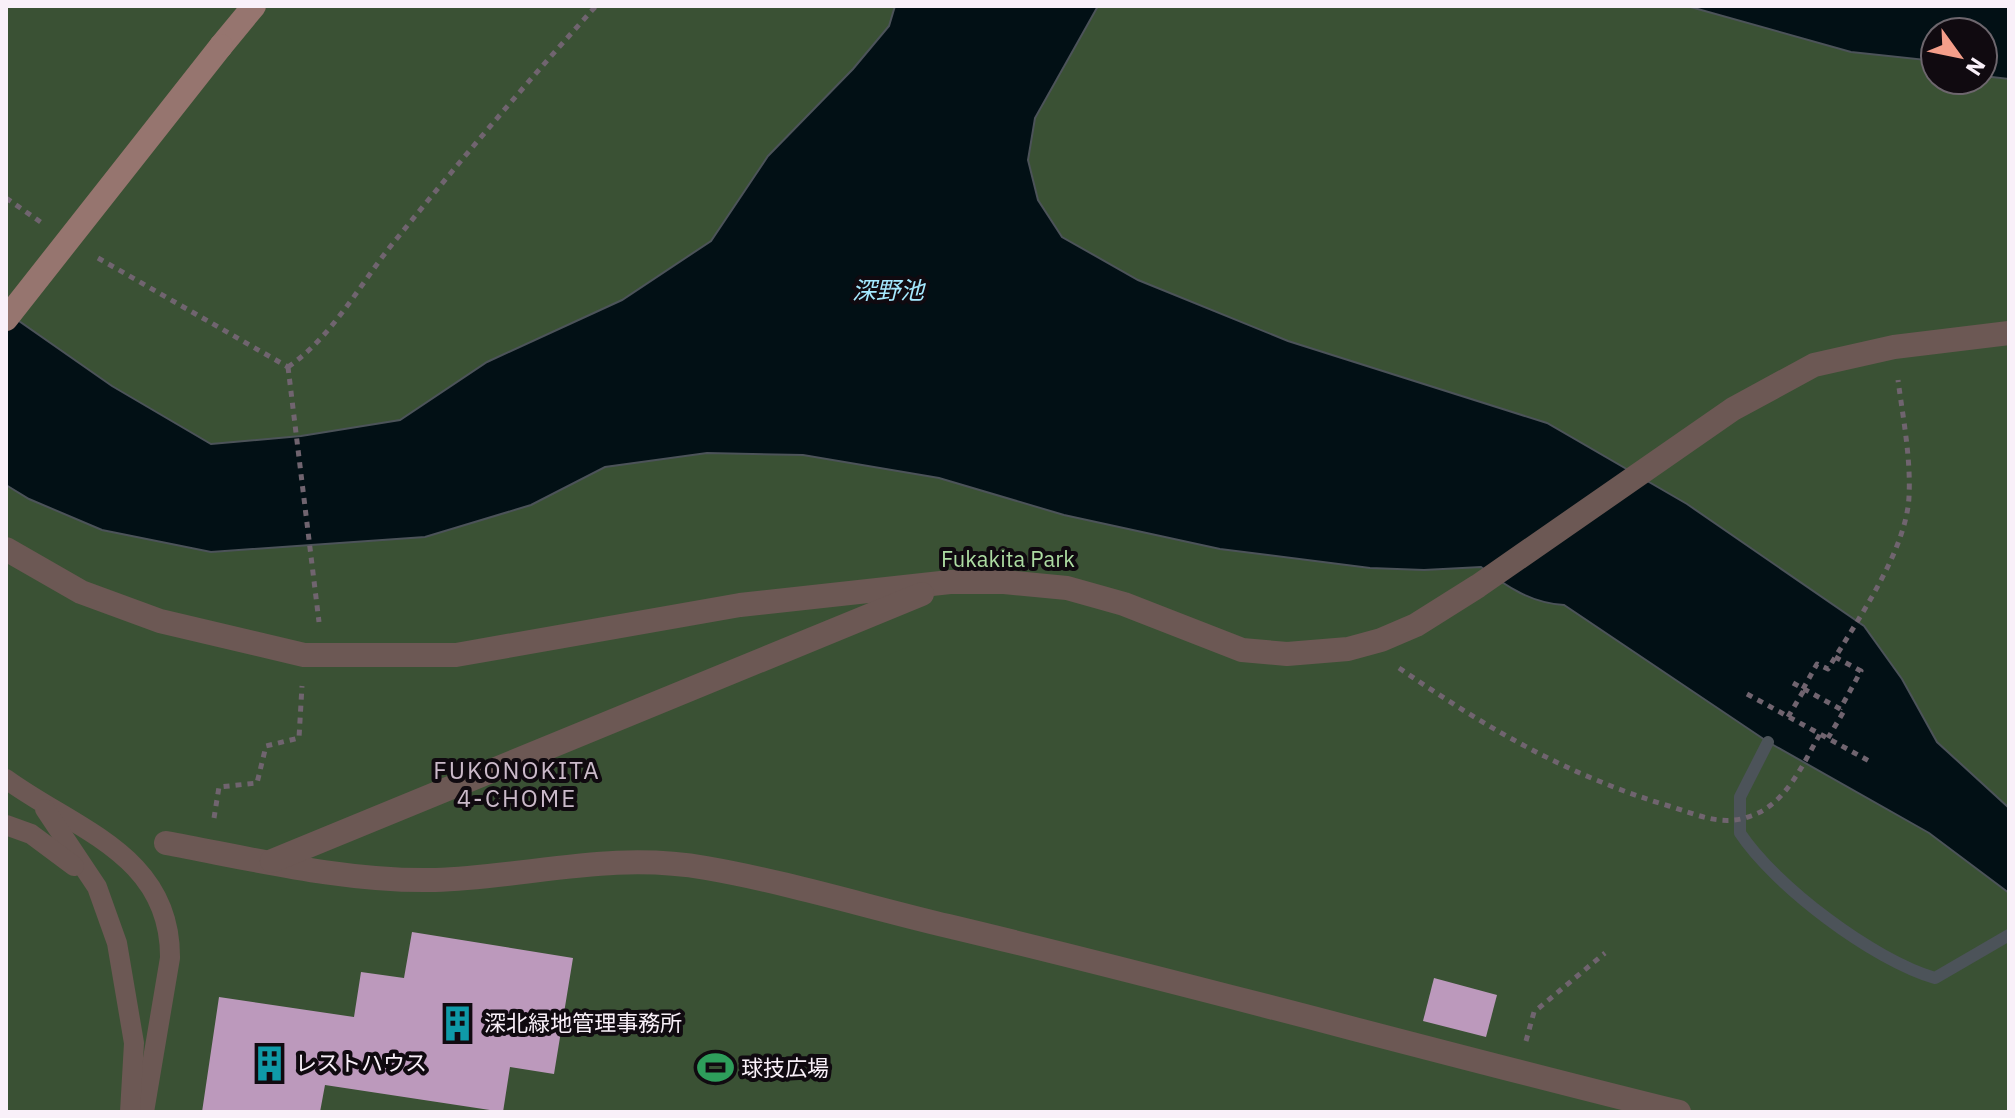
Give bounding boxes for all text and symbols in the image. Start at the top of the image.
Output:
north arrow [1919,16,1999,96]
text: N [1960,53,1993,82]
water label: 深野池 [852,274,926,306]
park label: Fukakita Park [941,544,1075,573]
district label: FUKONOKITA 4-CHOME [433,754,601,814]
building icon: 深北緑地管理事務所 [439,1004,477,1042]
place label: 深北緑地管理事務所 [484,1008,682,1037]
building icon: レストハウス [250,1044,288,1082]
place label: レストハウス [295,1048,427,1077]
sports icon: 球技広場 [696,1049,734,1087]
place label: 球技広場 [741,1053,829,1082]

